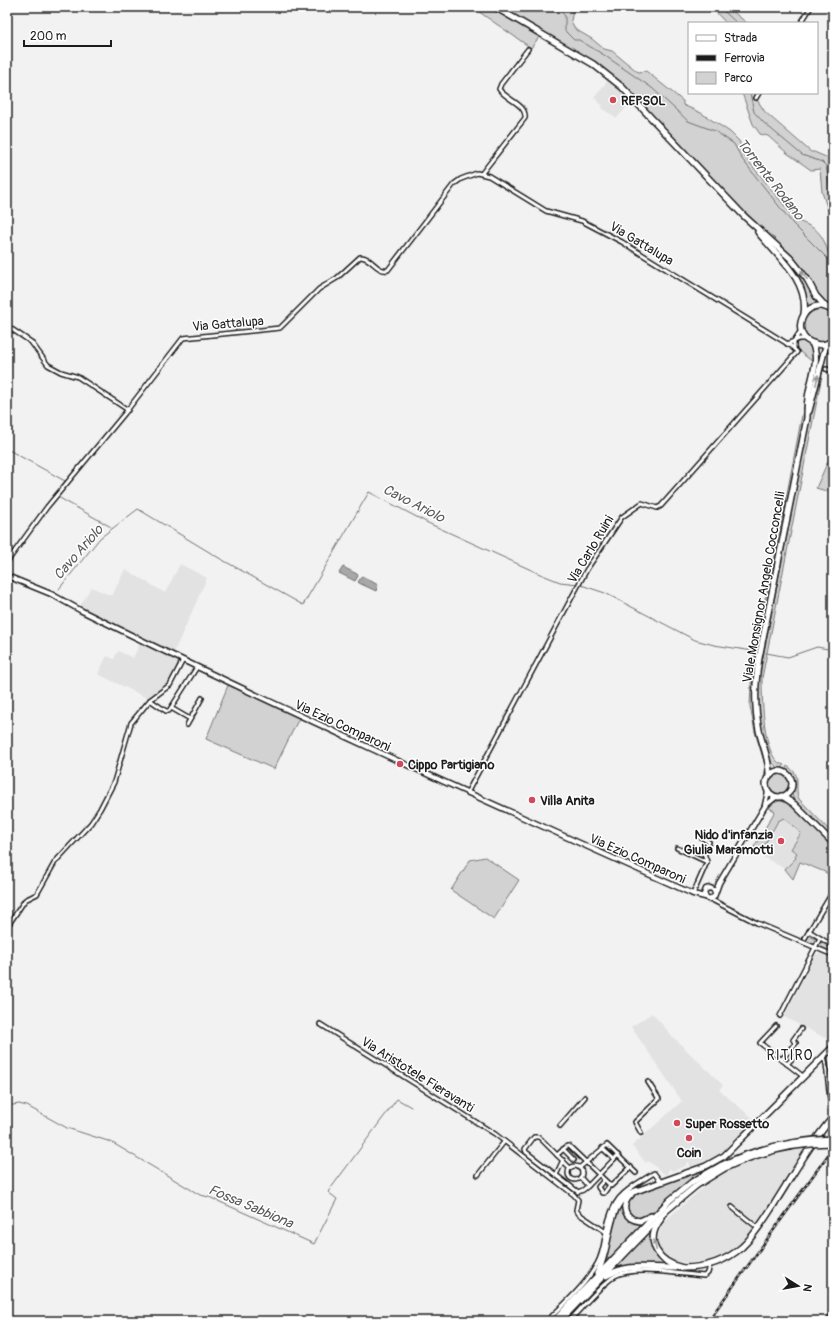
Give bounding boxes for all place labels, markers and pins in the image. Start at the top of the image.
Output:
place label: REPSOL [621,93,666,109]
marker: REPSOL [608,95,618,105]
place label: Cippo Partigiano [408,757,494,773]
marker: Cippo Partigiano [395,759,405,769]
place label: Villa Anita [540,793,595,809]
marker: Villa Anita [527,795,537,805]
place label: Nido d'infanzia Giulia Maramotti [684,827,774,858]
marker: Nido d'infanzia Giulia Maramotti [776,836,786,846]
place label: Super Rossetto [685,1116,769,1132]
marker: Super Rossetto [672,1118,682,1128]
marker: Coin [684,1133,694,1143]
place label: Coin [677,1145,702,1161]

